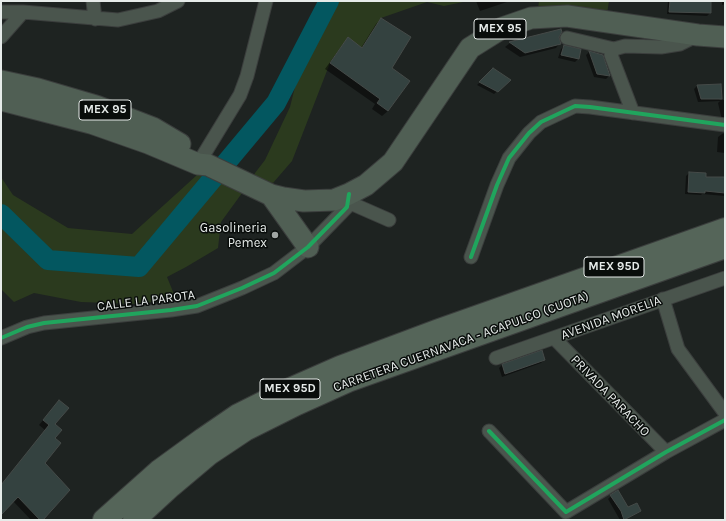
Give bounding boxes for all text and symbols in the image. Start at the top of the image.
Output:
road number: MEX 95 [474,19,526,39]
road number: MEX 95 [79,100,131,120]
place label: Gasolineria Pemex [200,220,267,251]
marker: Gasolineria Pemex [270,230,280,240]
road number: MEX 95D [584,257,644,277]
street label: CALLE LA PAROTA [96,287,196,315]
street label: CARRETERA CUERNAVACA - ACAPULCO (CUOTA) [331,288,591,396]
street label: AVENIDA MORELIA [559,293,663,343]
street label: PRIVADA PARACHO [567,352,653,440]
road number: MEX 95D [260,379,320,399]

